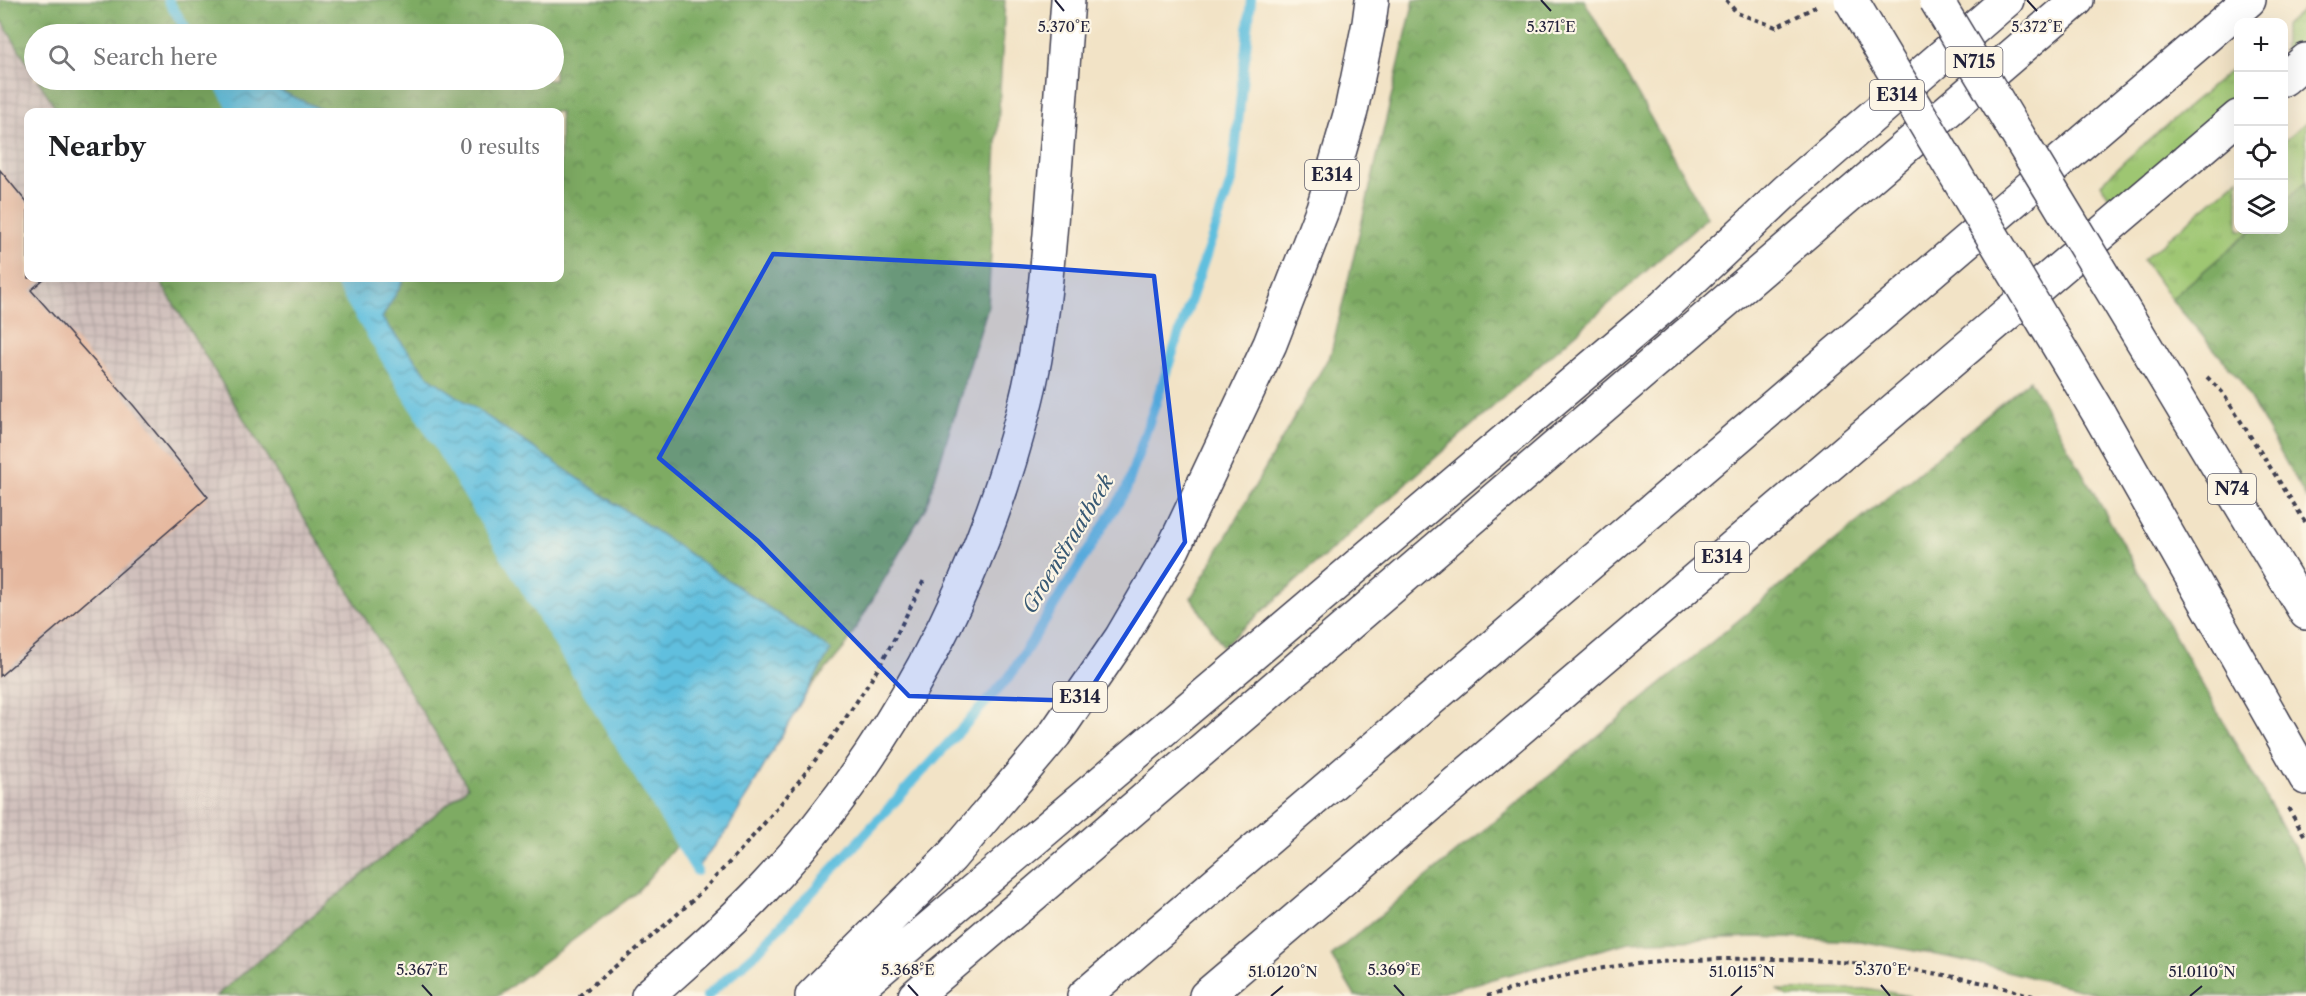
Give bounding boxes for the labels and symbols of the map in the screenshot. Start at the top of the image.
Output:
text: 5.370°E [1038,17,1090,36]
text: 5.371°E [1526,17,1576,36]
text: 5.372°E [2011,17,2063,36]
road number: N715 [1946,47,2002,77]
road number: E314 [1870,80,1924,110]
road number: E314 [1305,160,1359,190]
water label: Groenstraatbeek [1016,470,1119,618]
road number: N74 [2208,474,2256,504]
road number: E314 [1695,542,1749,572]
road number: E314 [1053,682,1107,712]
text: 5.367°E [396,960,448,979]
text: 5.368°E [881,960,935,979]
text: 5.369°E [1367,960,1421,979]
text: 5.370°E [1855,960,1907,979]
text: 51.0120°N [1248,962,1318,981]
text: 51.0115°N [1709,962,1775,981]
text: 51.0110°N [2168,962,2236,981]

